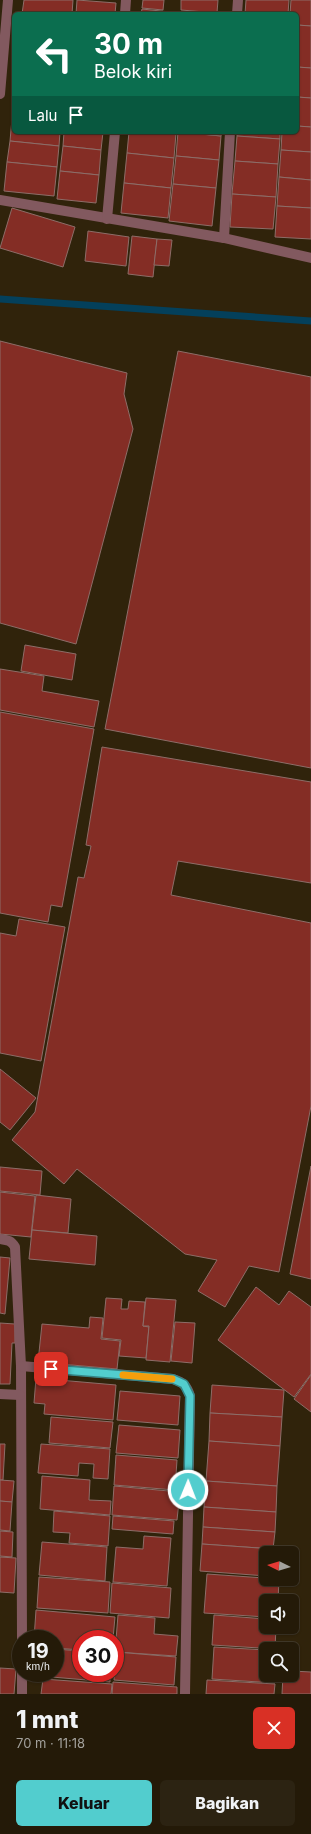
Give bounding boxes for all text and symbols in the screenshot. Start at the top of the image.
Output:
text: 30 m [94,27,163,61]
icon: left [28,28,80,80]
text: Belok kiri [94,61,172,82]
icon: arrive [65,104,87,126]
text: Lalu [28,106,57,125]
pin [34,1352,68,1386]
icon: arrive [40,1358,62,1380]
position arrow [167,1469,209,1511]
north arrow [259,1546,299,1586]
map controls [259,1546,299,1682]
button: sound [259,1594,299,1634]
speed limit sign: 30 [72,1630,124,1682]
text: 19 [27,1639,49,1663]
button: search [259,1642,299,1682]
text: km/h [26,1660,50,1672]
text: 1 mnt [16,1705,79,1734]
button: close [253,1707,295,1749]
text: 70 m · 11:18 [16,1735,85,1751]
button: Keluar [16,1780,152,1826]
button: Bagikan [160,1780,295,1826]

